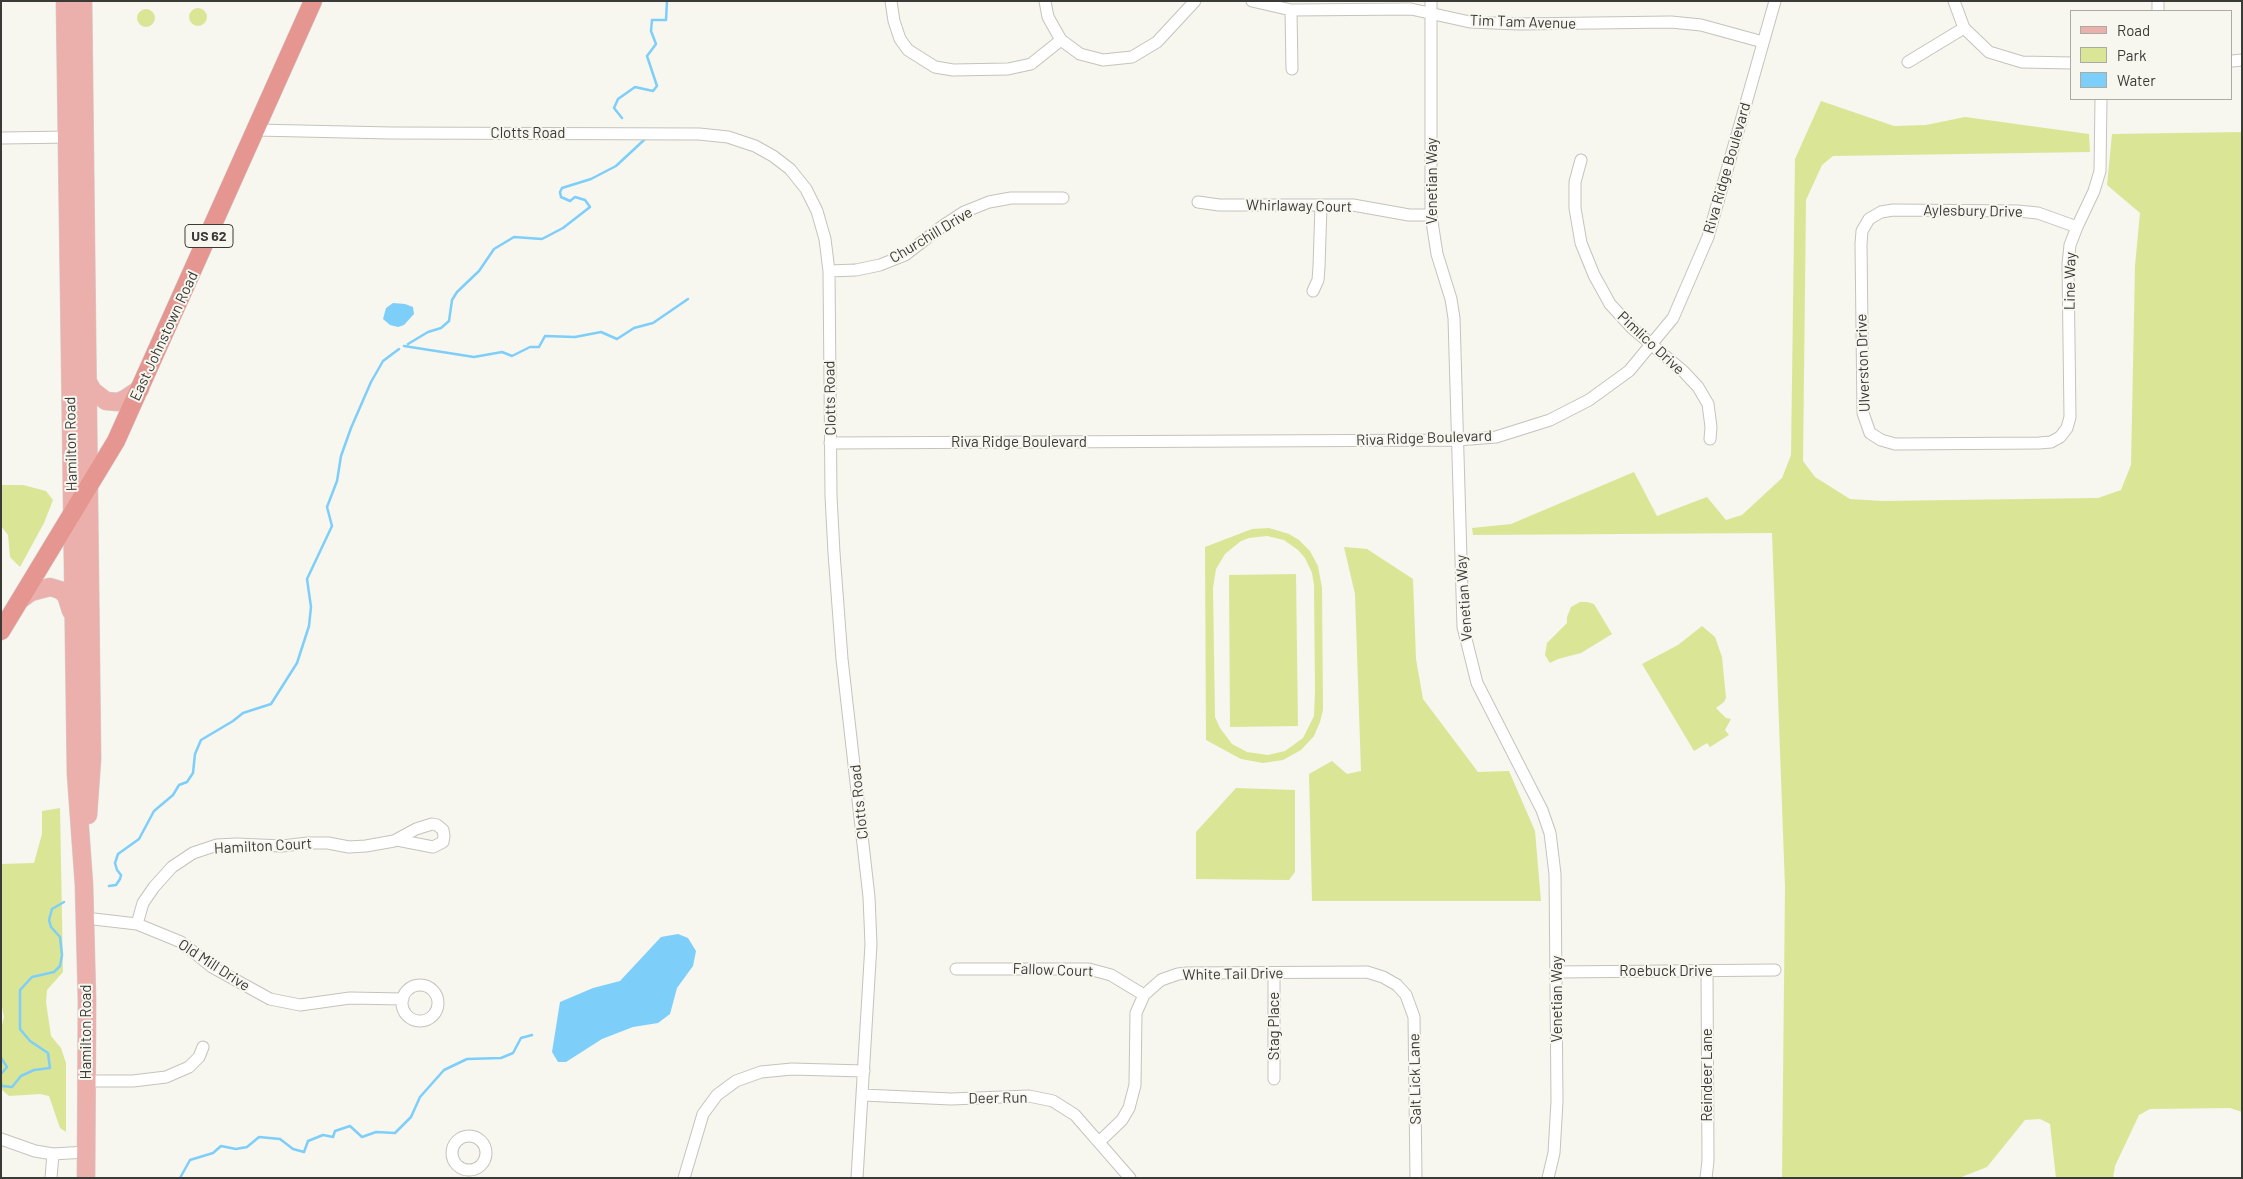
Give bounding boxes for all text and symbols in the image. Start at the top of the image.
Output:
legend [2070,10,2233,100]
street label: Tim Tam Avenue [1469,11,1577,33]
text: Road [2117,21,2150,39]
text: Park [2117,46,2146,64]
text: Water [2117,71,2156,89]
street label: Riva Ridge Boulevard [1700,100,1754,236]
street label: Clotts Road [491,124,565,142]
street label: Venetian Way [1423,138,1441,224]
street label: Whirlaway Court [1246,196,1352,216]
street label: Aylesbury Drive [1923,201,2023,221]
street label: Churchill Drive [886,203,976,267]
road number: US 62 [185,225,233,248]
street label: Line Way [2060,252,2080,310]
street label: East Johnstown Road [126,268,202,404]
street label: Pimlico Drive [1614,308,1688,378]
street label: Ulverston Drive [1852,313,1874,413]
street label: Clotts Road [820,360,840,436]
street label: Hamilton Road [61,396,81,492]
street label: Riva Ridge Boulevard [1356,427,1492,449]
street label: Riva Ridge Boulevard [951,433,1087,451]
street label: Venetian Way [1452,554,1476,642]
street label: Clotts Road [846,764,872,840]
street label: Hamilton Court [214,834,312,858]
street label: Old Mill Drive [175,935,253,995]
street label: Venetian Way [1548,956,1566,1042]
street label: Fallow Court [1012,960,1094,980]
street label: Roebuck Drive [1619,962,1713,980]
street label: White Tail Drive [1182,964,1284,984]
street label: Hamilton Road [77,985,95,1079]
street label: Stag Place [1265,992,1283,1060]
street label: Reindeer Lane [1698,1028,1716,1122]
street label: Salt Lick Lane [1405,1033,1425,1125]
street label: Deer Run [968,1088,1028,1108]

